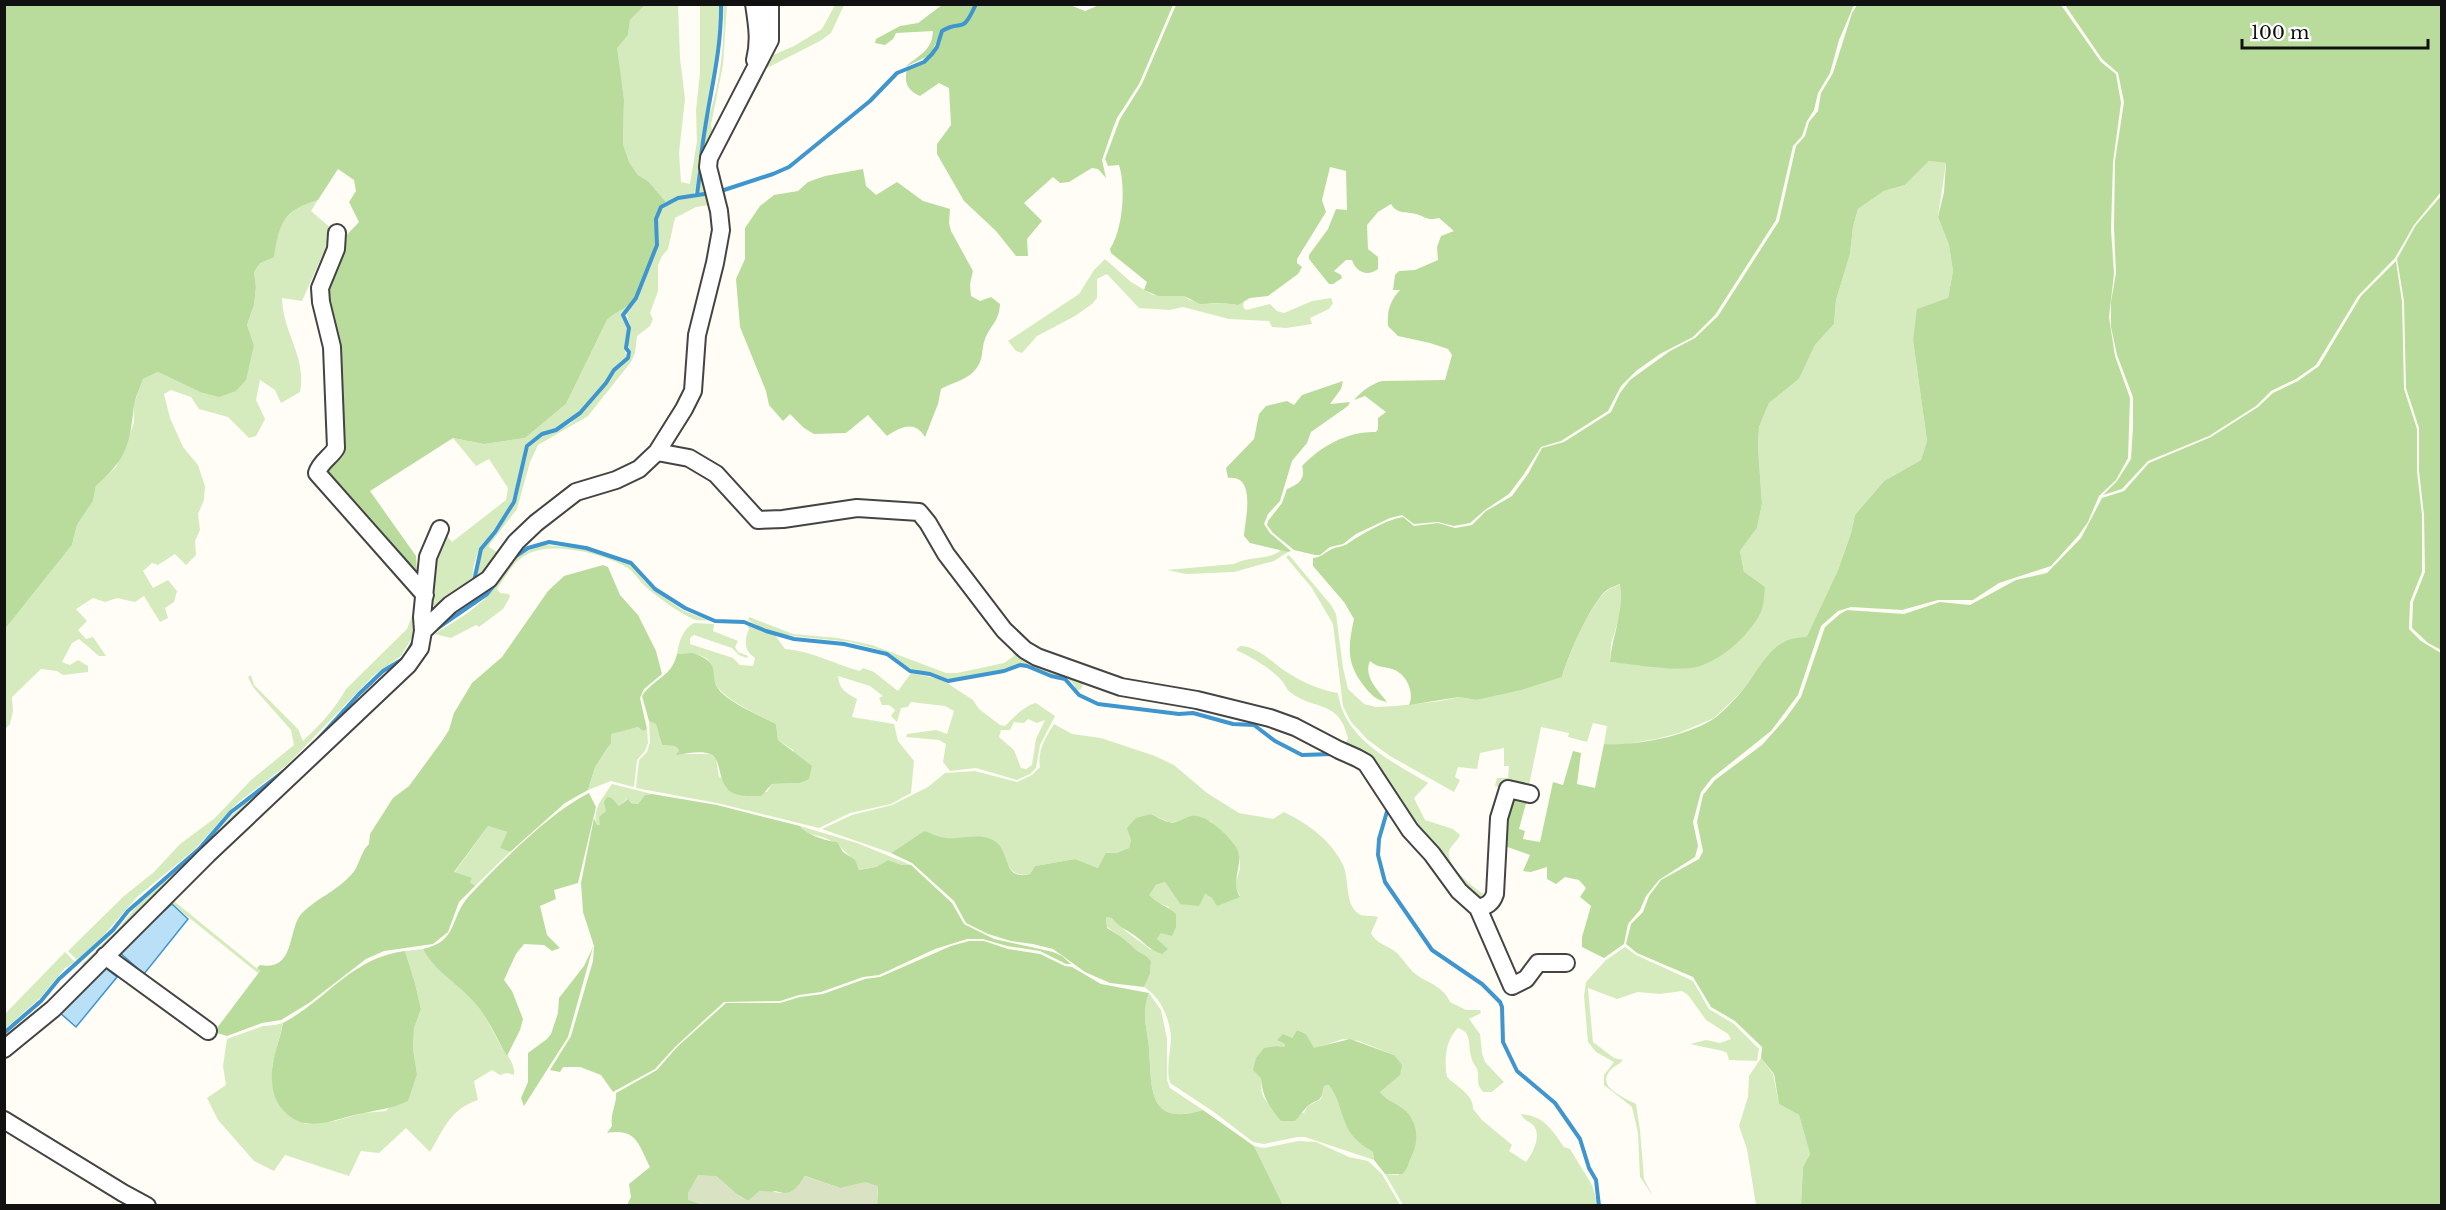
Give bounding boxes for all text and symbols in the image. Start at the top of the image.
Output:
scale bar [2242,12,2428,50]
text: 100 m [2251,22,2309,44]

